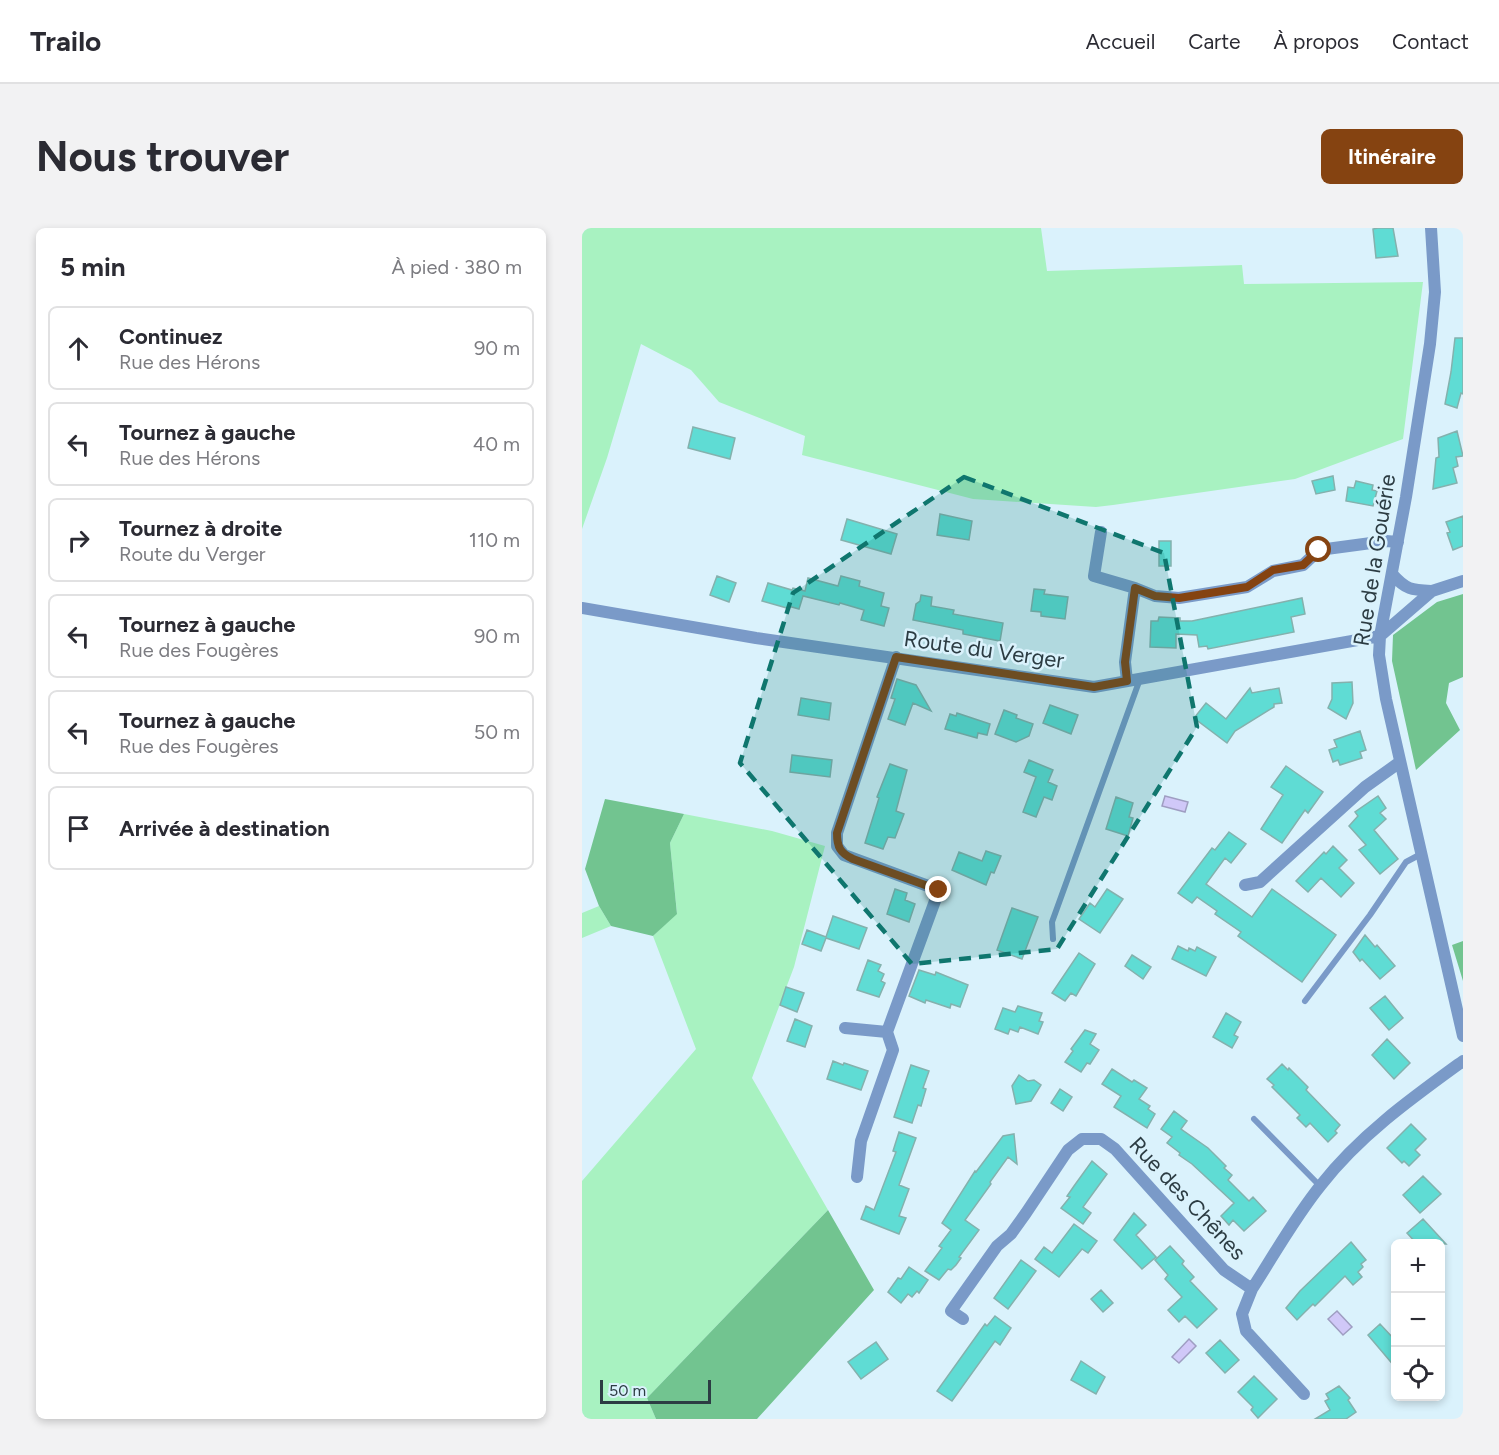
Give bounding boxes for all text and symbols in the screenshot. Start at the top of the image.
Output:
text: Trailo [30,24,101,58]
text: Accueil [1086,29,1155,54]
text: Carte [1188,29,1241,54]
text: À propos [1274,29,1359,54]
text: Contact [1392,29,1469,54]
button: Itinéraire [1321,129,1463,184]
text: Nous trouver [36,131,289,182]
text: 5 min [60,251,126,283]
text: À pied · 380 m [392,255,522,279]
text: Continuez [119,323,223,350]
icon: ahead [62,332,95,365]
text: 90 m [474,336,520,360]
text: Rue des Hérons [119,350,260,374]
text: Tournez à gauche [119,419,295,446]
icon: left [62,428,95,461]
text: 40 m [473,432,520,456]
text: Rue des Hérons [119,446,260,470]
street label: Rue de la Gouérie [1348,472,1401,648]
text: Tournez à droite [119,515,282,542]
icon: right [62,524,95,557]
text: 110 m [469,528,520,552]
route start [1305,536,1331,562]
text: Route du Verger [119,542,266,566]
text: Tournez à gauche [119,611,295,638]
icon: left [62,620,95,653]
text: 90 m [474,624,520,648]
street label: Route du Verger [902,625,1066,674]
text: Rue des Fougères [119,638,279,662]
text: Tournez à gauche [119,707,295,734]
icon: left [62,716,95,749]
text: 50 m [474,720,520,744]
text: Rue des Fougères [119,734,279,758]
icon: arrive [62,812,95,845]
text: Arrivée à destination [119,815,330,842]
route end [925,876,951,902]
street label: Rue des Chênes [1124,1131,1252,1266]
map controls [1391,1239,1445,1401]
button: + [1391,1239,1445,1293]
button: − [1391,1293,1445,1347]
button: locate [1391,1347,1445,1401]
scale bar [600,1377,711,1404]
text: 50 m [609,1381,646,1400]

